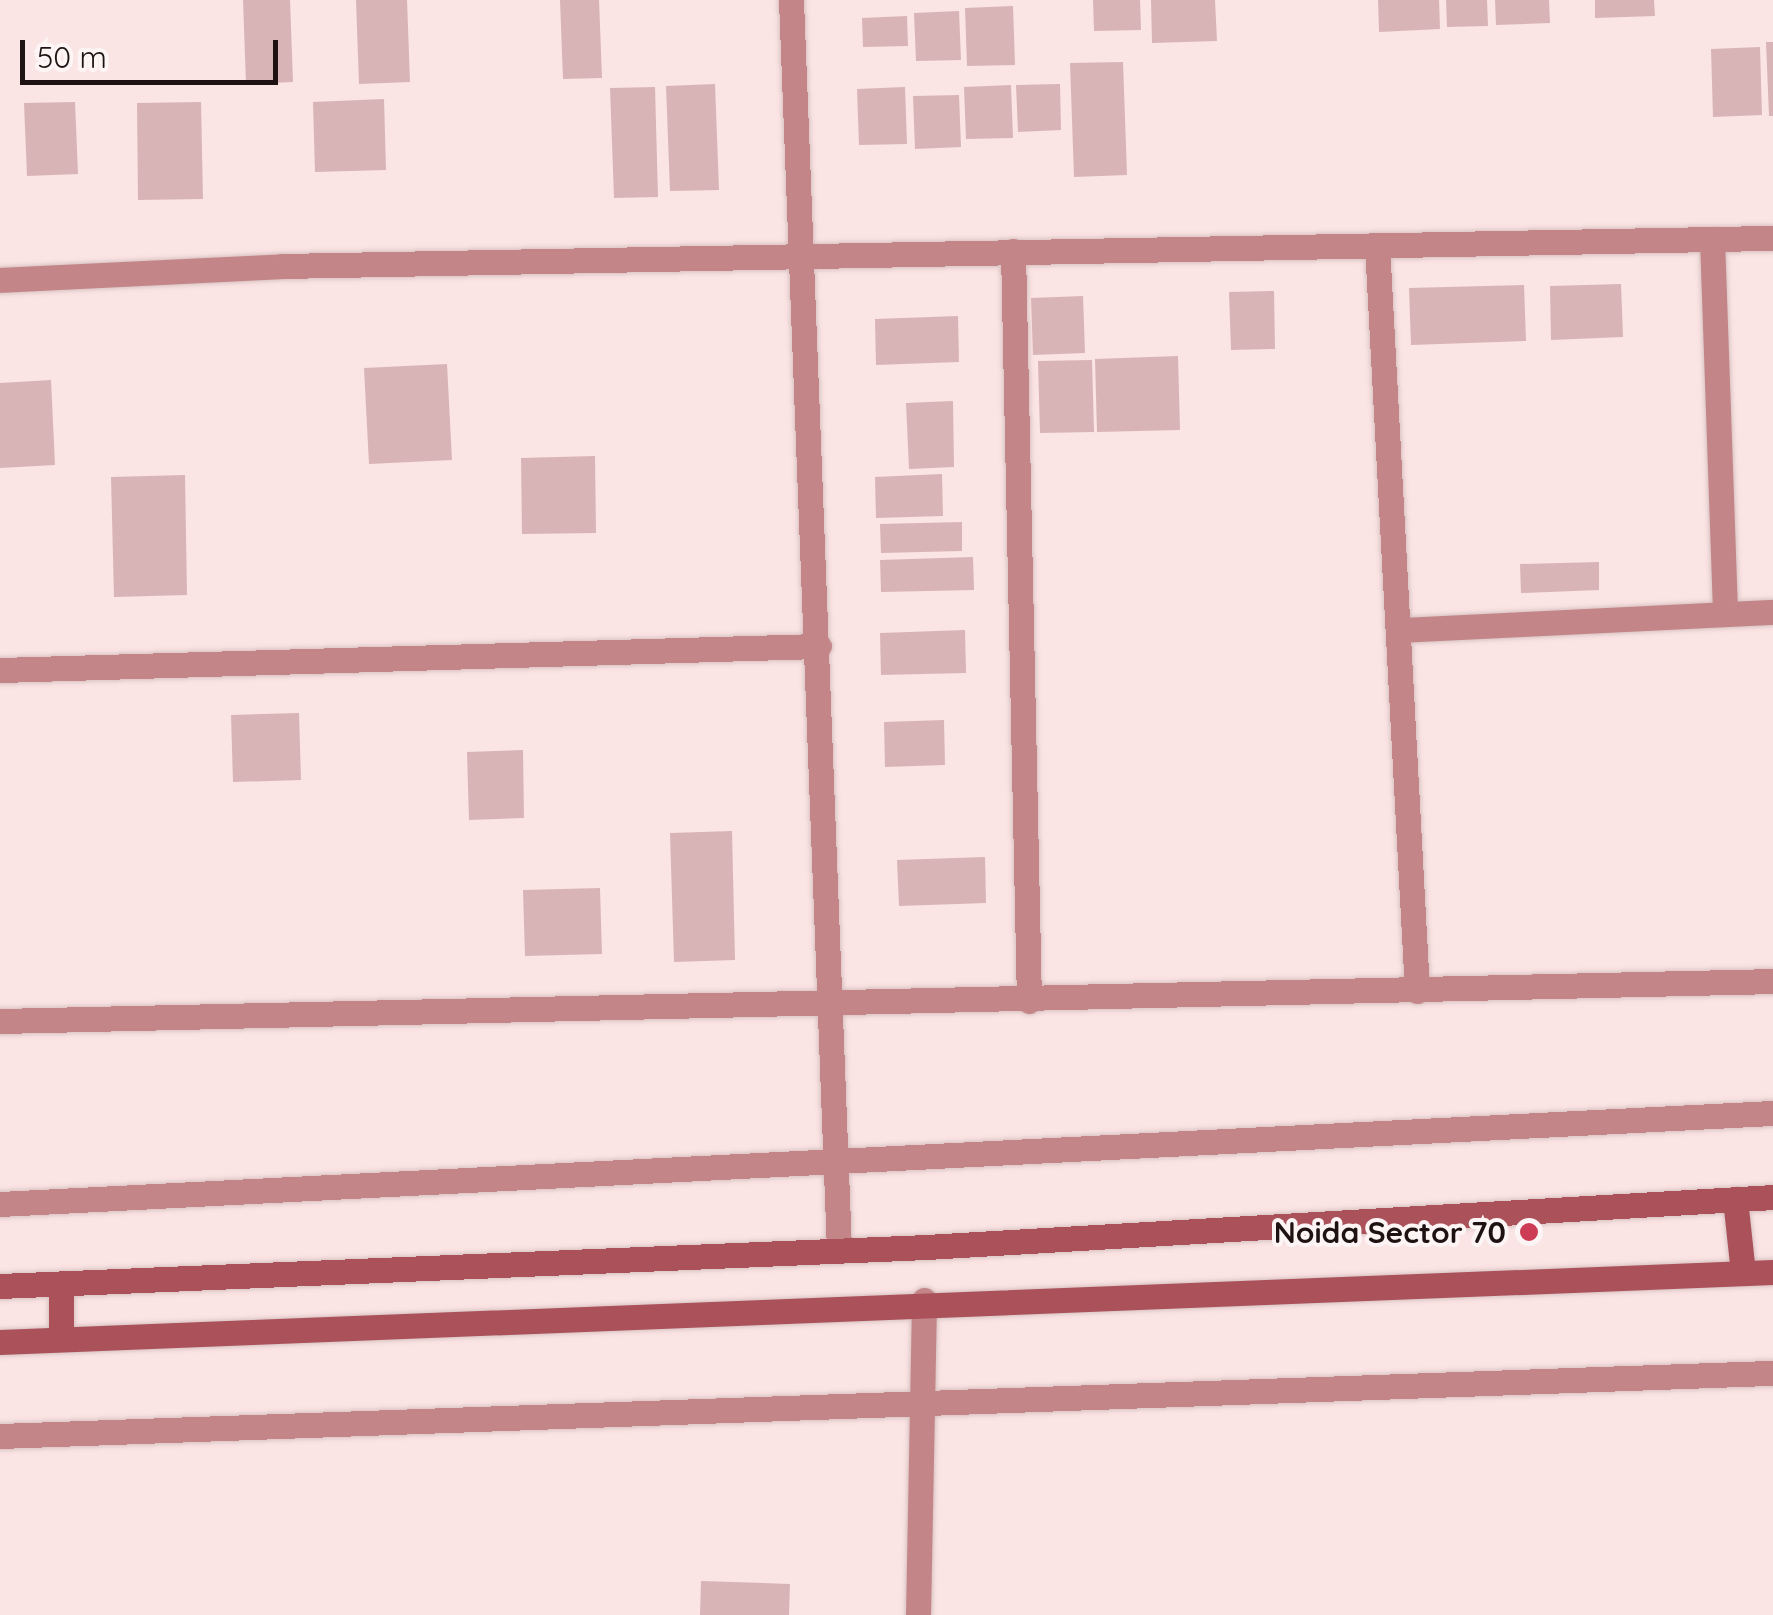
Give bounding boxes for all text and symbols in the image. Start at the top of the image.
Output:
scale bar [25,20,282,82]
text: 50 m [37,38,107,76]
place label: Noida Sector 70 [1274,1214,1506,1250]
marker: Noida Sector 70 [1516,1219,1542,1245]

